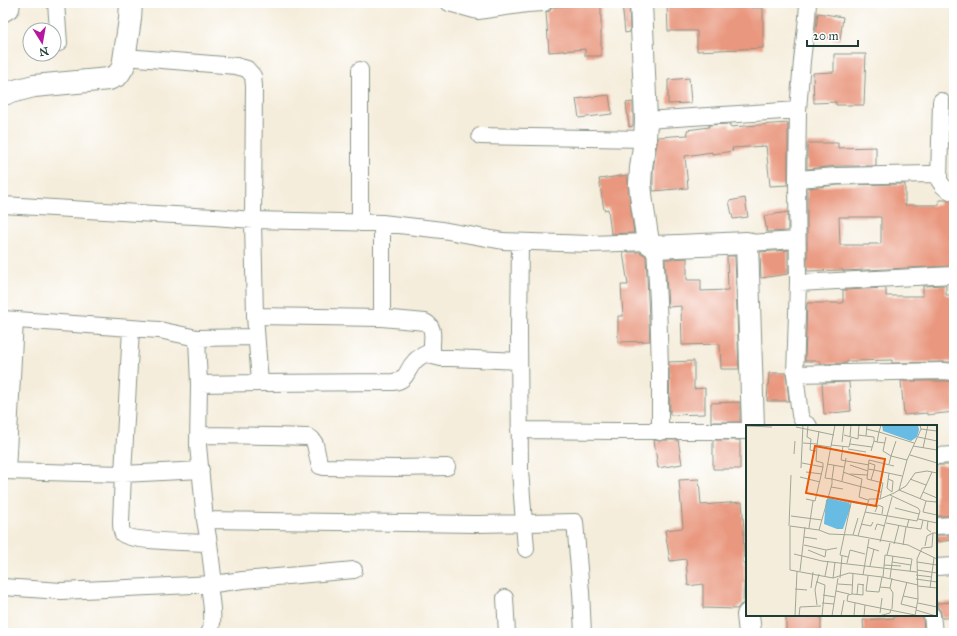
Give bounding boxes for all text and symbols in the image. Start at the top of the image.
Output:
north arrow [22,22,62,62]
scale bar [807,22,858,48]
text: 20 m [813,29,839,43]
text: N [37,44,50,59]
inset map [746,425,937,616]

